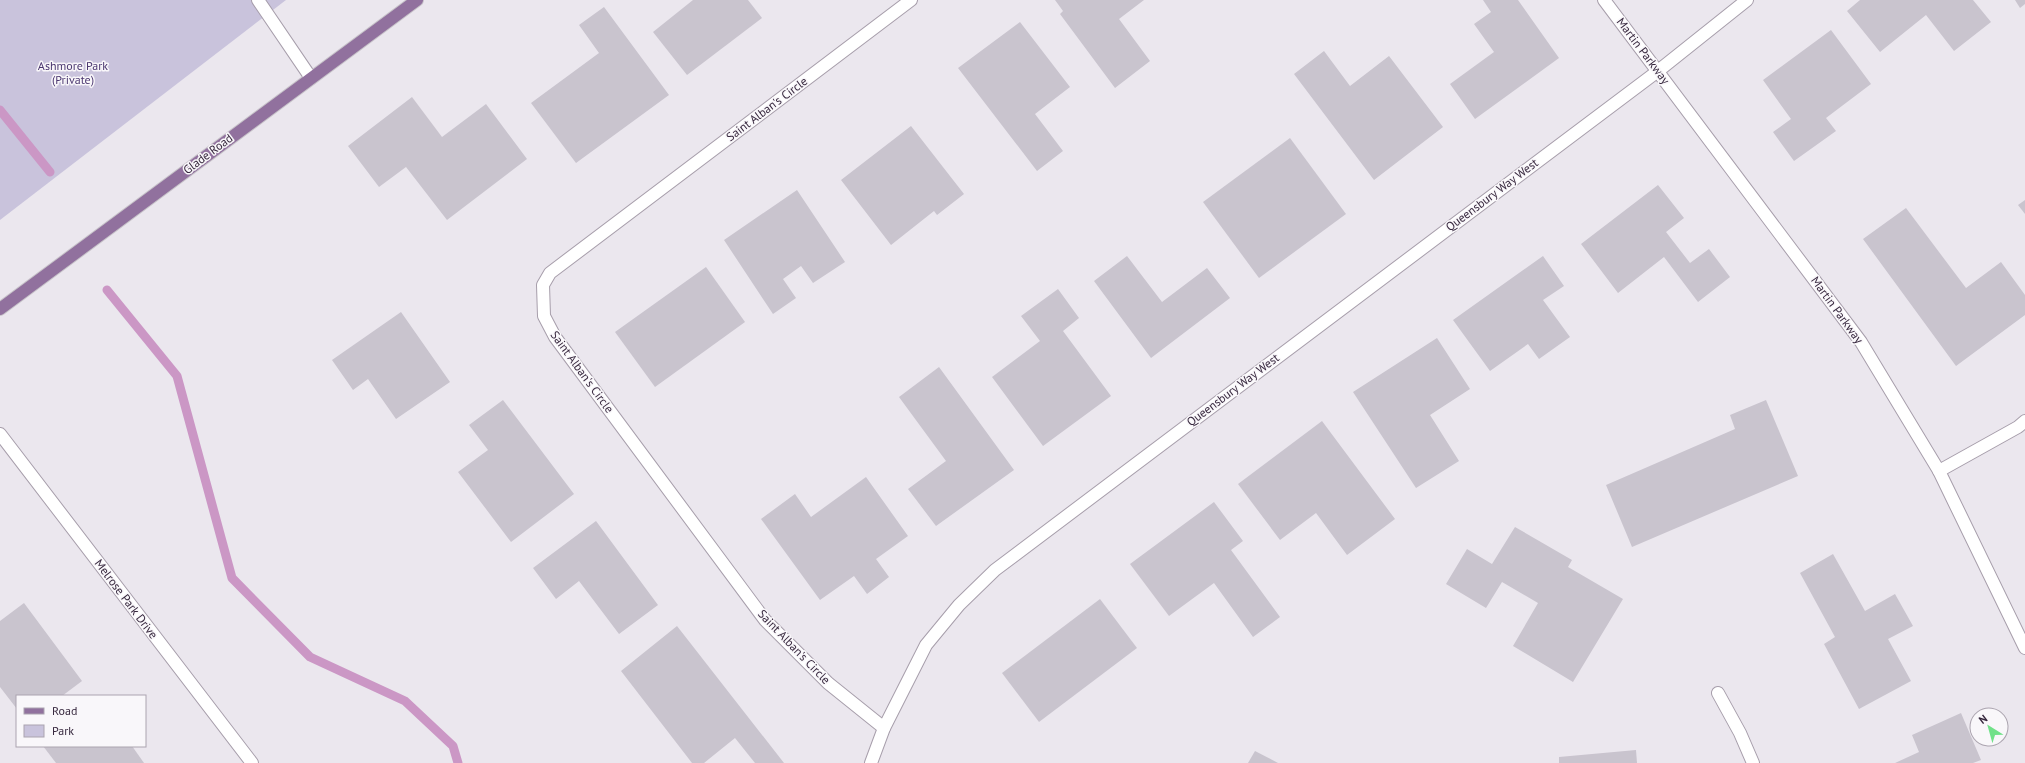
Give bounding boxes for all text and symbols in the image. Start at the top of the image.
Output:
street label: Martin Parkway [1614,14,1674,87]
park label: Ashmore Park (Private) [38,58,108,87]
street label: Saint Alban's Circle [723,73,810,144]
street label: Glade Road [180,130,235,177]
street label: Queensbury Way West [1443,155,1541,234]
street label: Martin Parkway [1808,273,1867,347]
street label: Saint Alban's Circle [548,328,617,416]
street label: Queensbury Way West [1184,350,1282,429]
street label: Melrose Park Drive [92,556,161,641]
street label: Saint Alban's Circle [755,606,834,687]
legend [16,695,146,747]
text: Road [52,703,77,718]
north arrow [1969,707,2009,747]
text: N [1976,711,1990,727]
text: Park [52,723,74,738]

